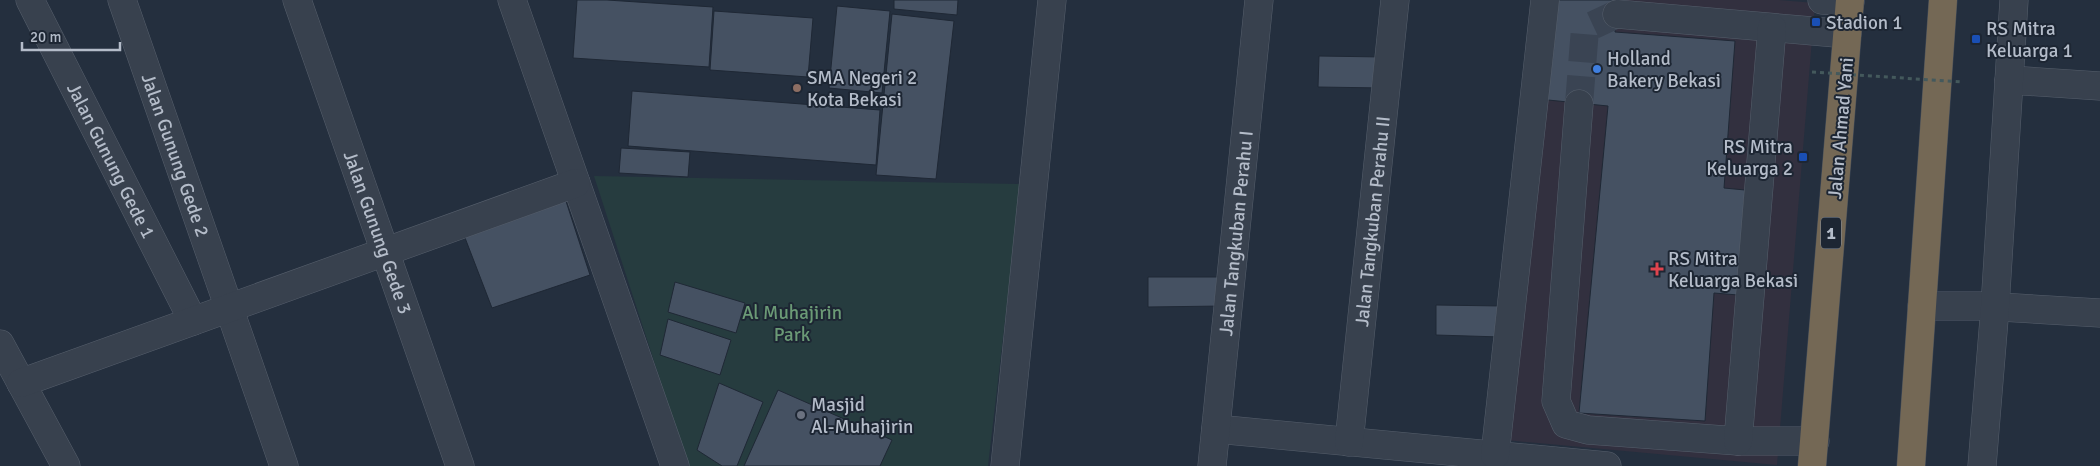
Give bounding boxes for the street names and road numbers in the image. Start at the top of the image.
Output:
street label: Jalan Ahmad Yani [1823,56,1859,200]
street label: Jalan Gunung Gede 2 [135,70,214,240]
street label: Jalan Gunung Gede 1 [61,79,160,243]
street label: Jalan Tangkuban Perahu II [1350,115,1396,328]
street label: Jalan Tangkuban Perahu I [1214,130,1259,337]
street label: Jalan Gunung Gede 3 [338,148,417,317]
road number: 1 [1821,218,1841,248]

